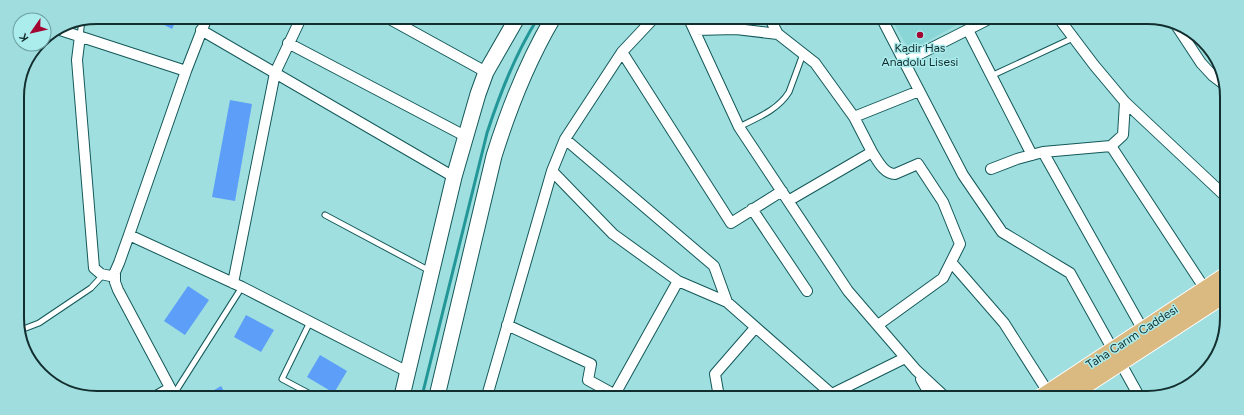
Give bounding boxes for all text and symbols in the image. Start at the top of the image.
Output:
north arrow [12,12,52,52]
text: K [16,30,32,44]
marker: Kadir Has Anadolu Lisesi [915,30,925,40]
place label: Kadir Has Anadolu Lisesi [882,41,958,69]
street label: Taha Carım Caddesi [1084,302,1180,372]

